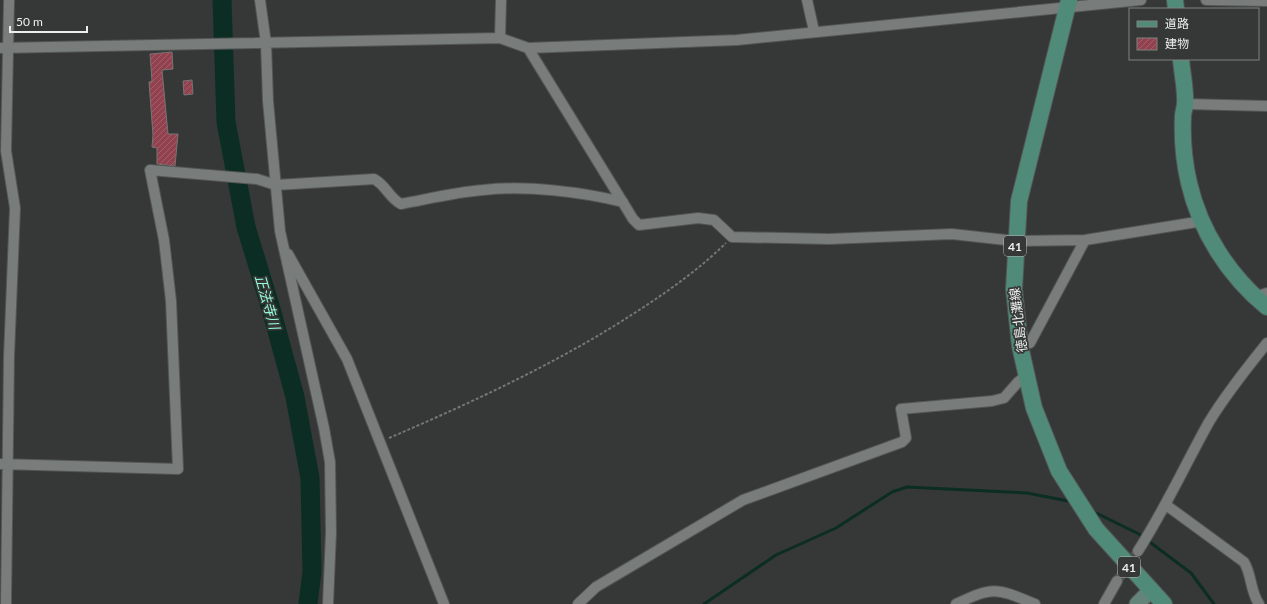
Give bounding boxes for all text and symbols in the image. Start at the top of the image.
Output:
scale bar [10,8,87,34]
legend [1129,8,1259,60]
text: 50 m [16,14,43,29]
text: 道路 [1165,16,1189,31]
text: 建物 [1165,36,1189,51]
road number: 41 [1004,236,1026,256]
water label: 正法寺川 [252,273,284,333]
street label: 徳島北灘線 [1006,287,1030,353]
road number: 41 [1118,557,1140,577]

